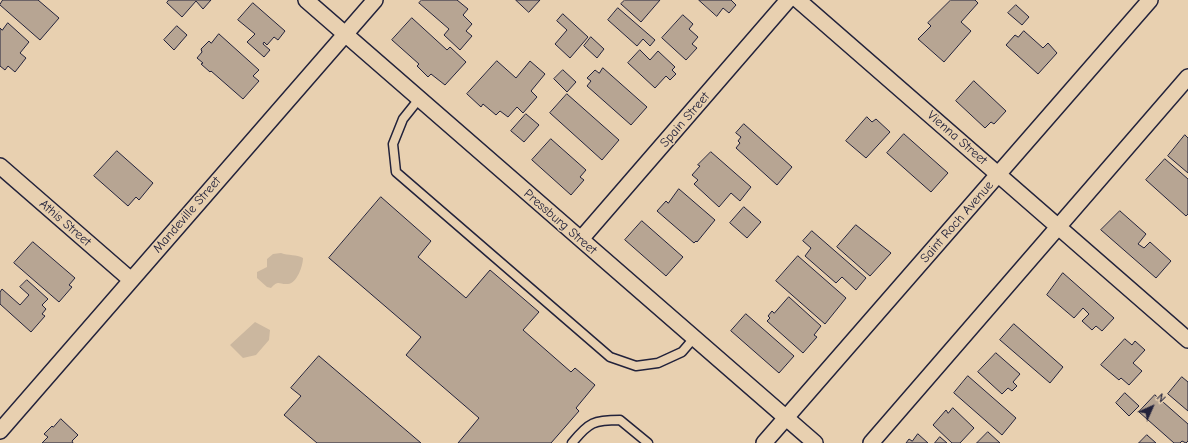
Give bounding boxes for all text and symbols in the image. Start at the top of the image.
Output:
street label: Spain Street [657,89,713,151]
street label: Vienna Street [924,108,990,168]
street label: Mandeville Street [150,174,224,256]
street label: Saint Roch Avenue [917,178,997,266]
street label: Pressburg Street [520,186,600,258]
street label: Athis Street [36,196,94,250]
north arrow [1132,387,1172,427]
text: N [1154,391,1168,405]

